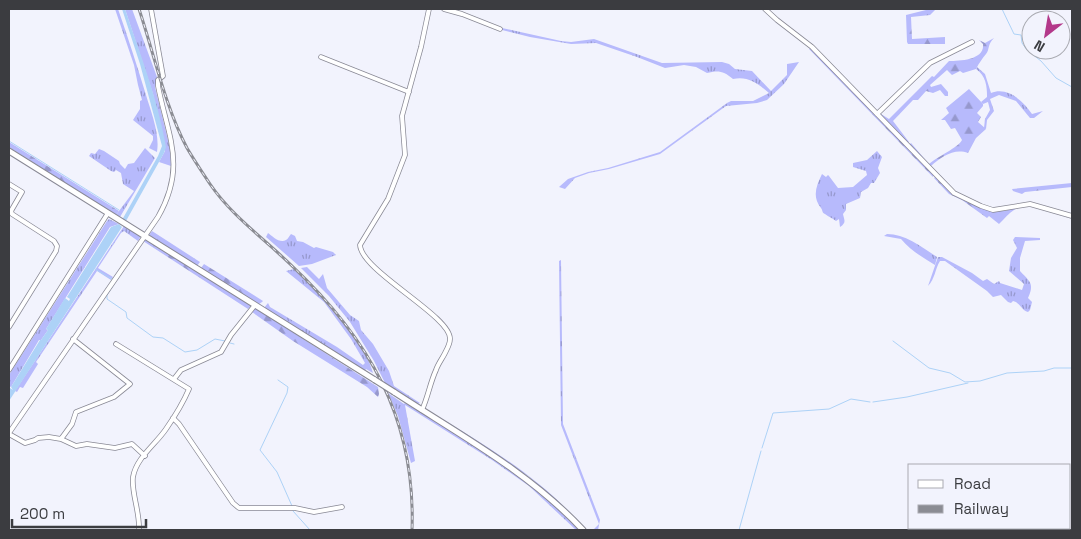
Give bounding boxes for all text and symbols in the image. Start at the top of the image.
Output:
north arrow [1021,10,1071,60]
text: N [1031,36,1048,56]
legend [908,464,1071,529]
text: Road [954,474,991,493]
scale bar [12,496,146,528]
text: Railway [954,499,1009,518]
text: 200 m [20,504,65,523]

